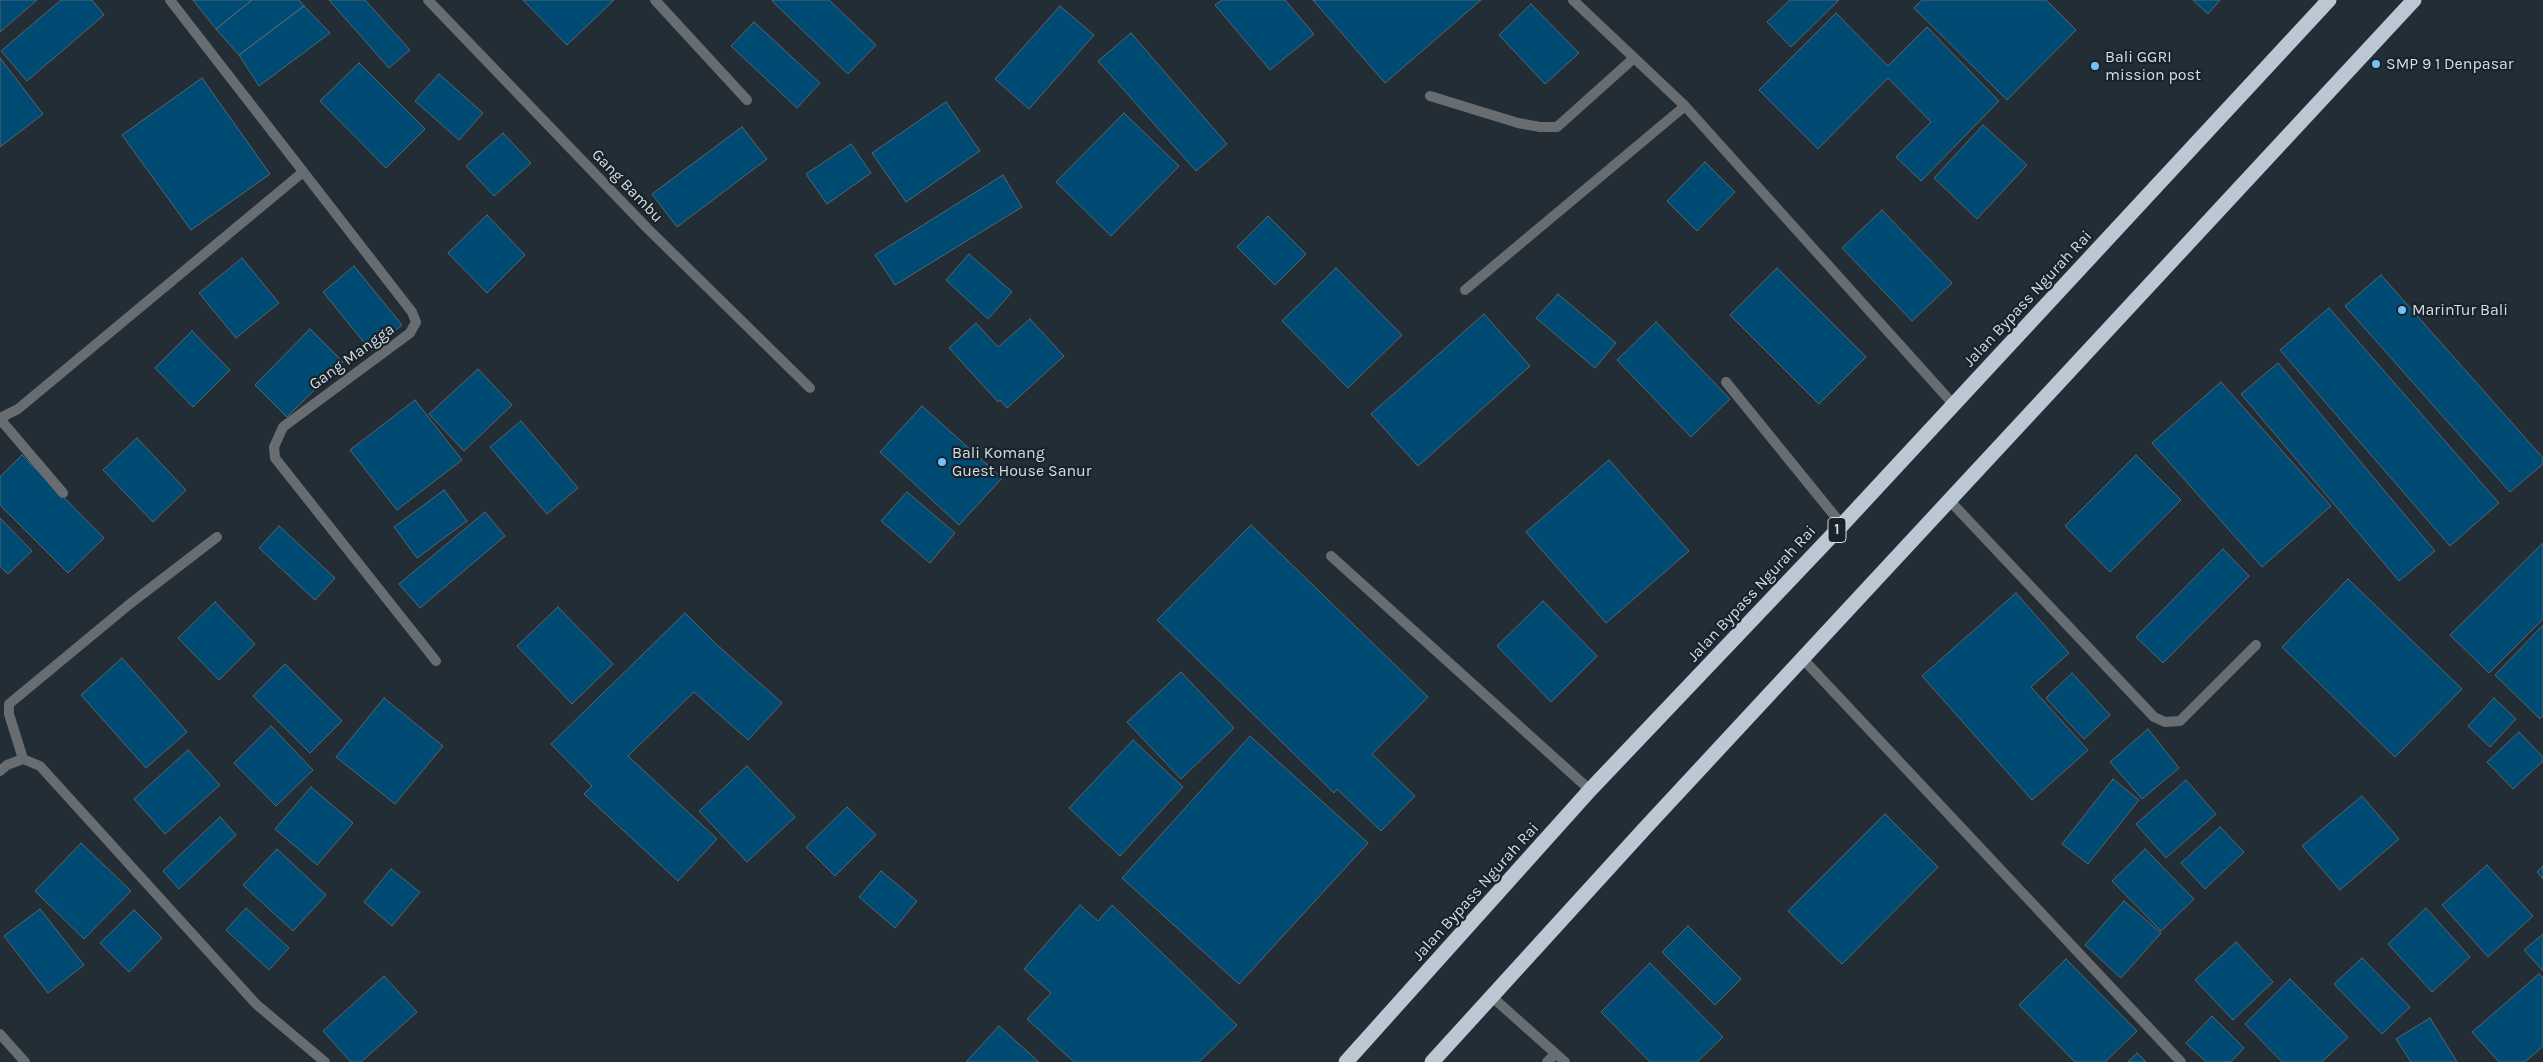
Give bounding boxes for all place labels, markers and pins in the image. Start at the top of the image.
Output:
place label: Bali GGRI mission post [2105,47,2201,85]
place label: SMP 9 1 Denpasar [2386,54,2514,74]
marker: SMP 9 1 Denpasar [2370,58,2382,70]
marker: Bali GGRI mission post [2089,60,2101,72]
place label: MarinTur Bali [2412,300,2508,320]
marker: MarinTur Bali [2396,304,2408,316]
place label: Bali Komang Guest House Sanur [952,443,1092,481]
marker: Bali Komang Guest House Sanur [936,456,948,468]

